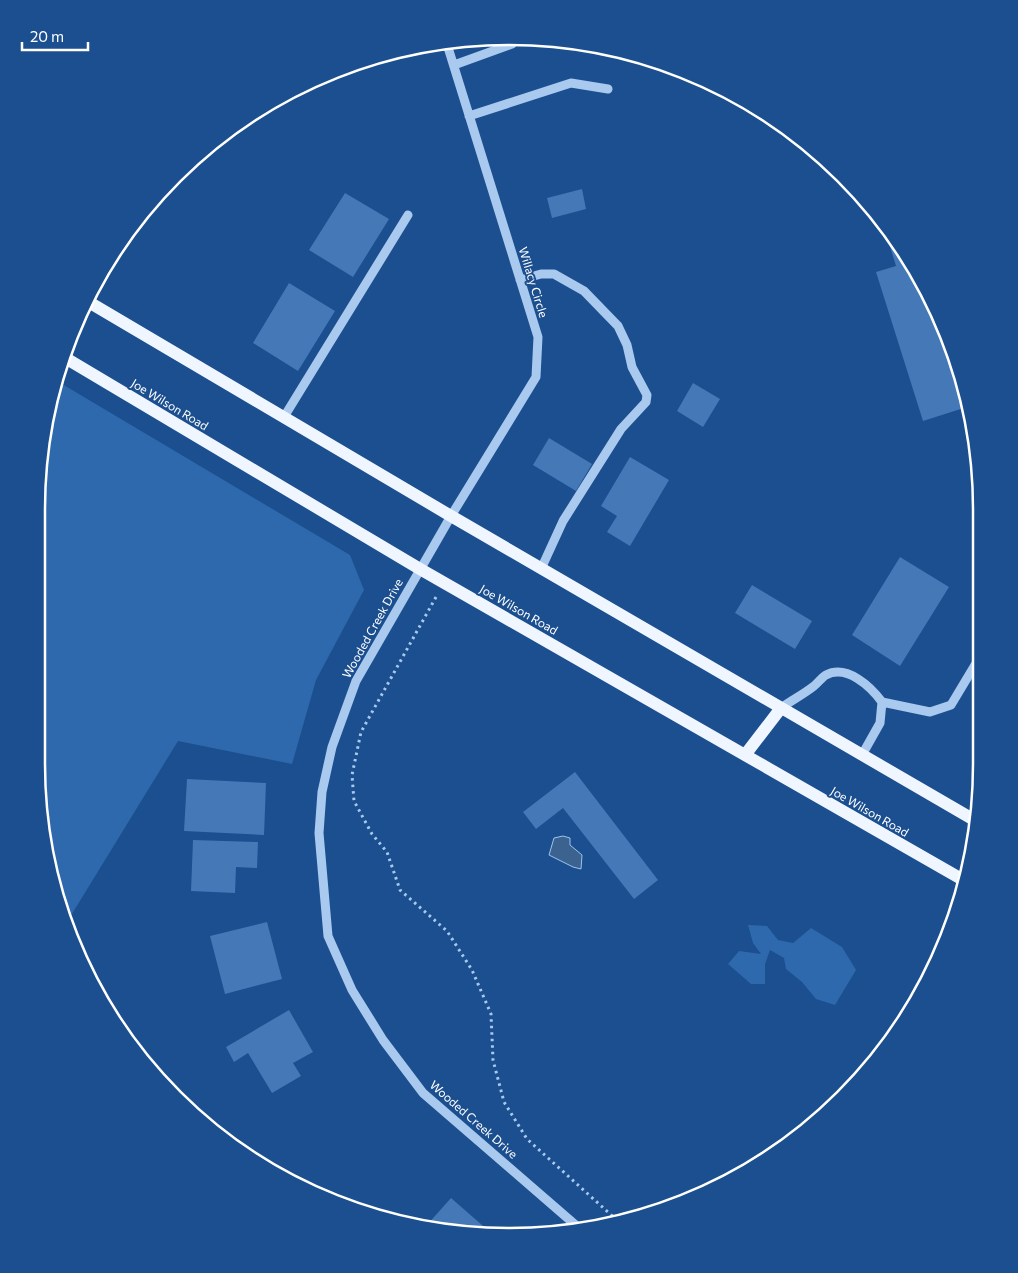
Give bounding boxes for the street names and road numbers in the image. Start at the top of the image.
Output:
street label: Willacy Circle [517,245,551,319]
street label: Joe Wilson Road [128,375,211,433]
street label: Wooded Creek Drive [339,576,405,680]
street label: Joe Wilson Road [477,581,560,638]
street label: Joe Wilson Road [828,783,911,840]
street label: Wooded Creek Drive [427,1077,521,1161]

